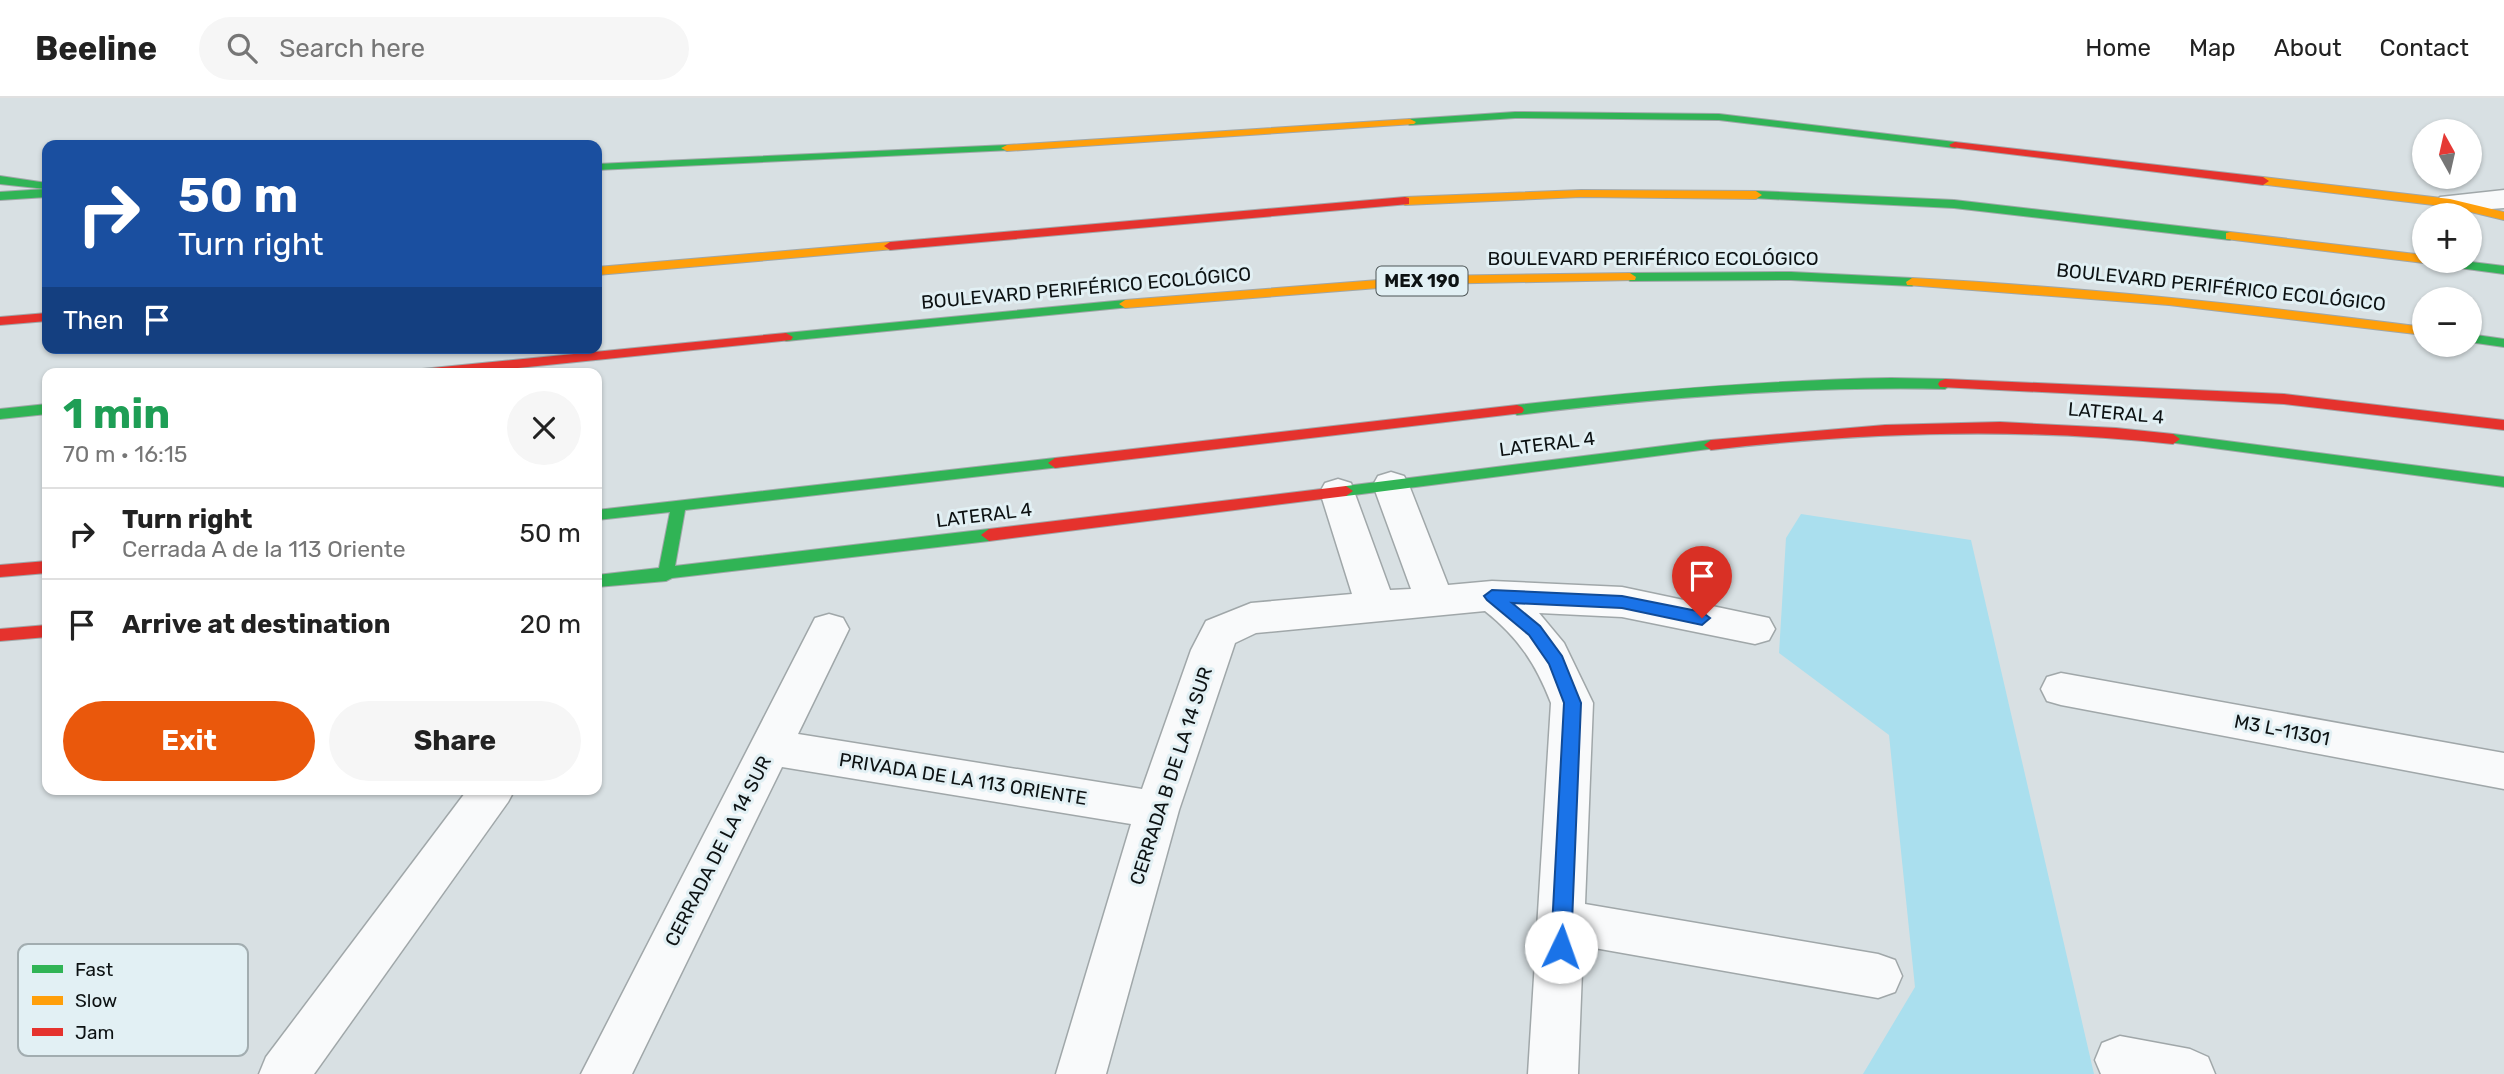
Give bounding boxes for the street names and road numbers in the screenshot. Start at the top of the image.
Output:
street label: BOULEVARD PERIFÉRICO ECOLÓGICO [1487,247,1819,270]
street label: BOULEVARD PERIFÉRICO ECOLÓGICO [2055,258,2387,316]
street label: BOULEVARD PERIFÉRICO ECOLÓGICO [920,262,1252,314]
road number: MEX 190 [1376,266,1468,296]
street label: LATERAL 4 [2067,397,2165,429]
street label: LATERAL 4 [1498,427,1596,461]
street label: LATERAL 4 [935,498,1033,532]
street label: CERRADA B DE LA 14 SUR [1125,664,1217,888]
street label: M3 L-11301 [2232,709,2332,751]
street label: PRIVADA DE LA 113 ORIENTE [837,748,1089,810]
street label: CERRADA DE LA 14 SUR [660,752,776,950]

